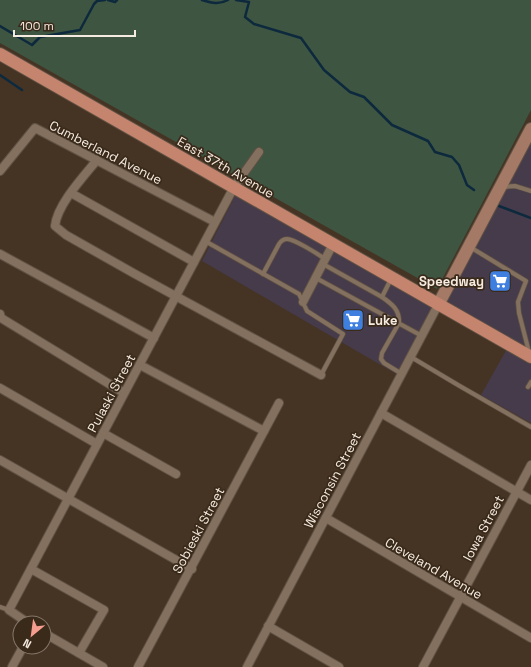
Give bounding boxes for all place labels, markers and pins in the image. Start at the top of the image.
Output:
supermarket icon: Speedway [487,268,513,294]
place label: Speedway [419,273,484,290]
supermarket icon: Luke [340,307,366,333]
place label: Luke [368,312,398,329]

